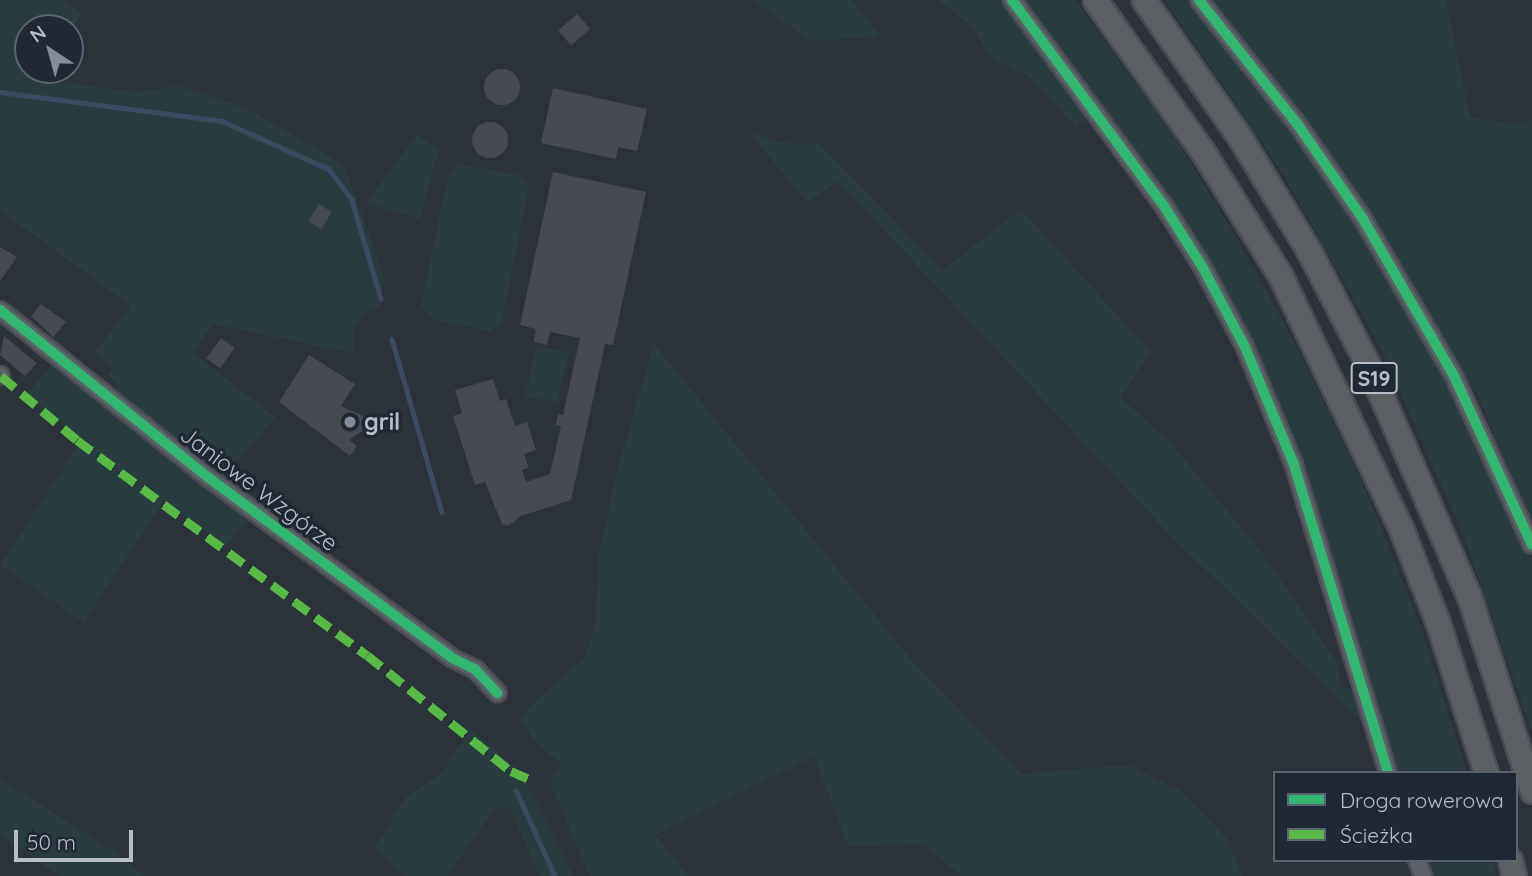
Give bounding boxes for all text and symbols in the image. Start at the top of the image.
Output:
north arrow [14,14,84,84]
text: N [25,20,51,47]
road number: S19 [1350,360,1398,396]
place label: gril [364,408,400,436]
marker: gril [342,414,358,430]
street label: Janiowe Wzgórze [175,421,343,557]
legend [1273,771,1518,862]
text: Droga rowerowa [1340,787,1504,813]
scale bar [18,816,136,860]
text: Ścieżka [1340,822,1413,848]
text: 50 m [27,829,76,855]

